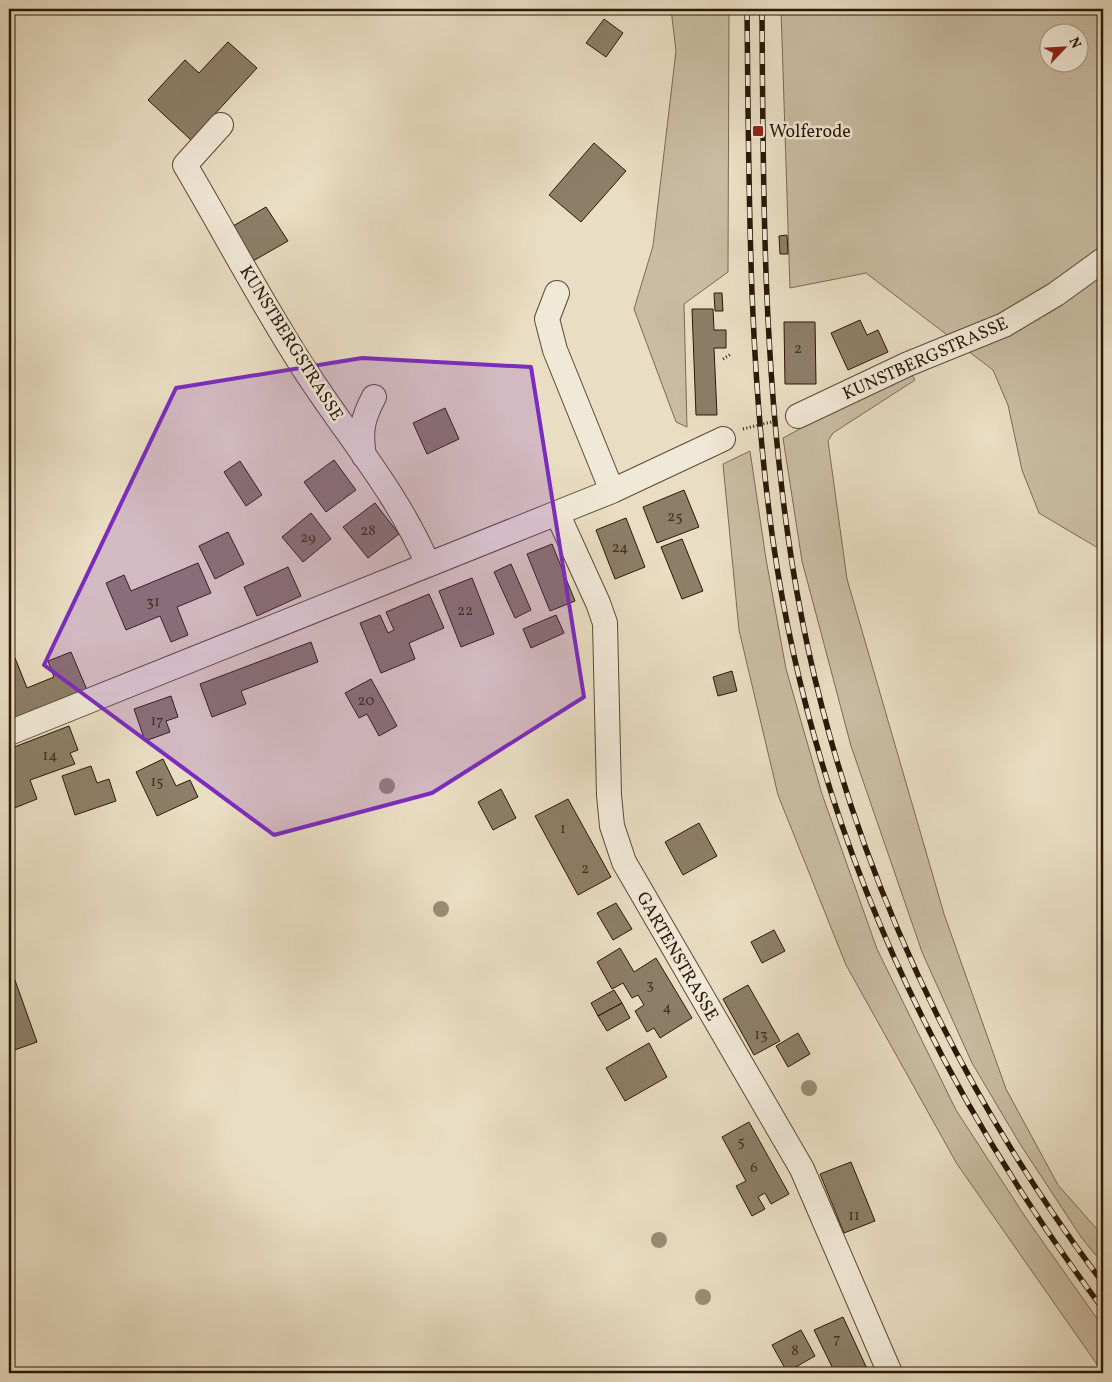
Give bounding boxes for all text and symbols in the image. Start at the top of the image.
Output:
north arrow [1040,22,1090,72]
text: N [1064,35,1085,52]
place label: Wolferode [769,120,851,145]
marker: Wolferode [751,124,765,138]
street label: KUNSTBERGSTRASSE [233,261,349,426]
street label: KUNSTBERGSTRASSE [839,311,1013,407]
house number: 2 [794,339,802,360]
house number: 25 [667,507,683,528]
house number: 28 [360,521,376,542]
house number: 29 [300,528,316,549]
house number: 24 [612,538,628,559]
house number: 31 [146,592,160,613]
house number: 22 [457,601,473,622]
house number: 20 [358,691,374,712]
house number: 17 [150,711,164,732]
house number: 14 [43,746,57,767]
house number: 15 [150,772,164,793]
house number: 1 [560,819,566,840]
house number: 2 [581,859,589,880]
street label: GARTENSTRASSE [629,887,724,1026]
house number: 3 [646,975,654,996]
house number: 4 [663,998,672,1019]
house number: 13 [754,1025,768,1046]
house number: 5 [737,1132,745,1153]
house number: 6 [750,1158,758,1179]
house number: 11 [848,1206,860,1227]
house number: 7 [833,1329,841,1350]
house number: 8 [791,1341,799,1362]

